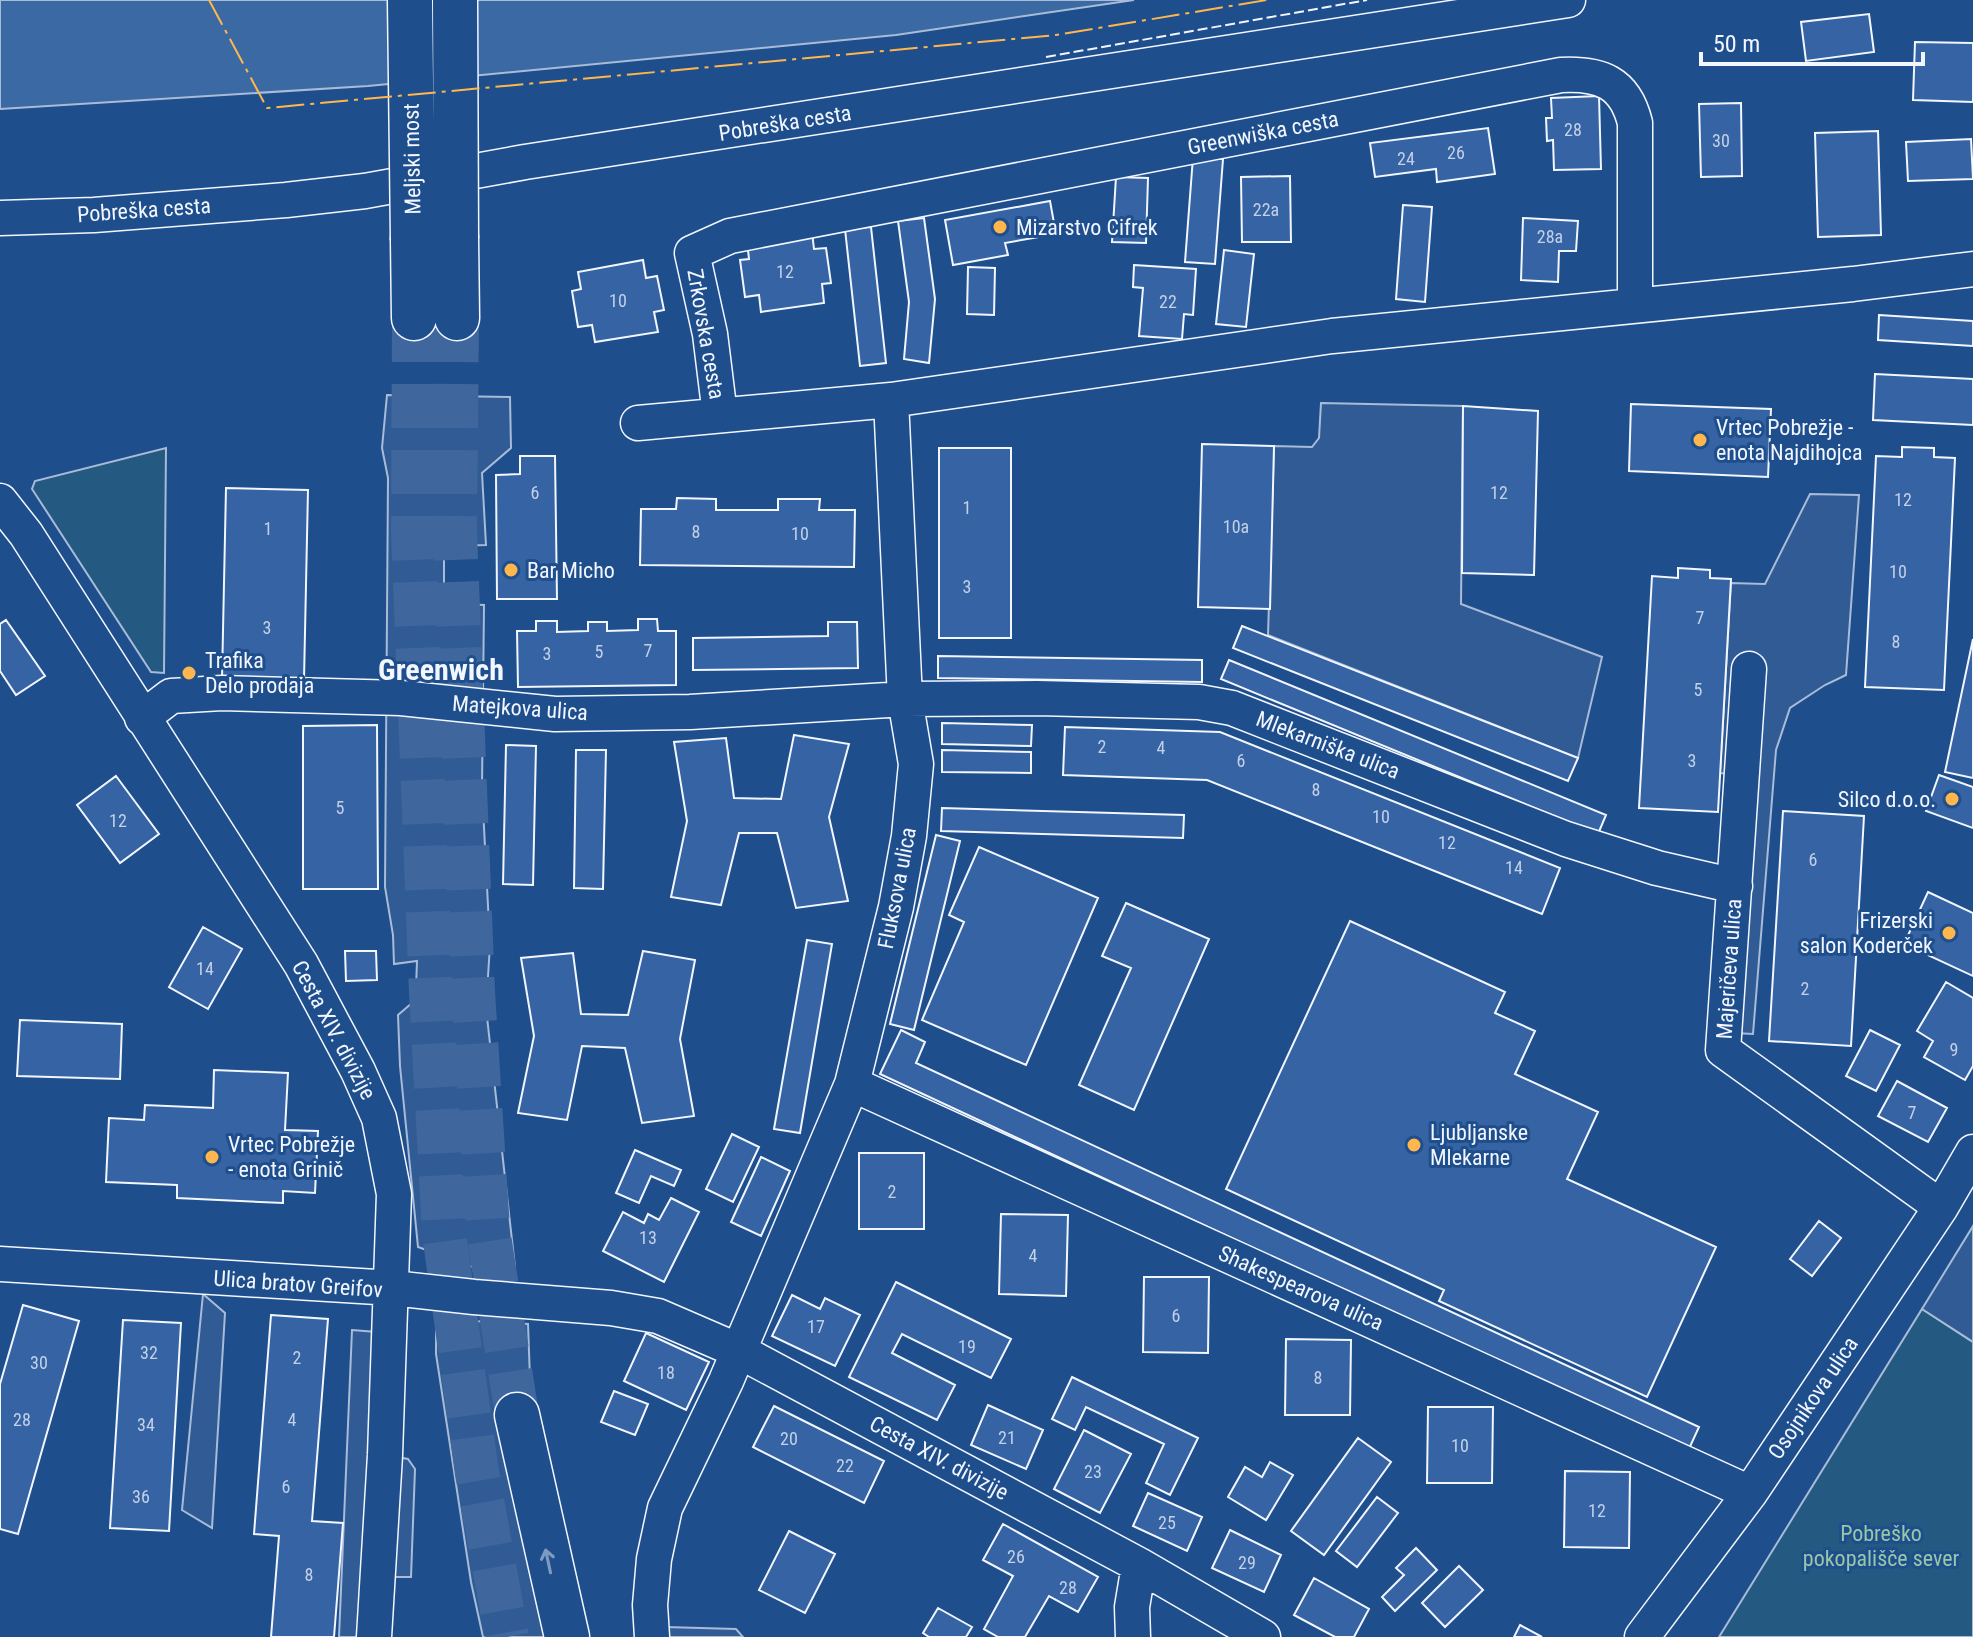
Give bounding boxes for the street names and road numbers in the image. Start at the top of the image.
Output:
street label: Pobreška cesta [717,100,853,146]
street label: Meljski most [399,103,425,215]
street label: Greenwiška cesta [1185,106,1341,160]
street label: Pobreška cesta [76,193,212,227]
street label: Zrkovska cesta [682,267,730,401]
street label: Matejkova ulica [451,691,589,725]
street label: Mlekarniška ulica [1253,706,1403,784]
street label: Fluksova ulica [873,825,921,951]
street label: Majeričeva ulica [1712,898,1746,1040]
street label: Cesta XIV. divizije [287,956,381,1104]
street label: Shakespearova ulica [1215,1240,1387,1336]
street label: Ulica bratov Greifov [213,1266,383,1302]
street label: Osojnikova ulica [1763,1332,1863,1464]
street label: Cesta XIV. divizije [865,1411,1013,1505]

